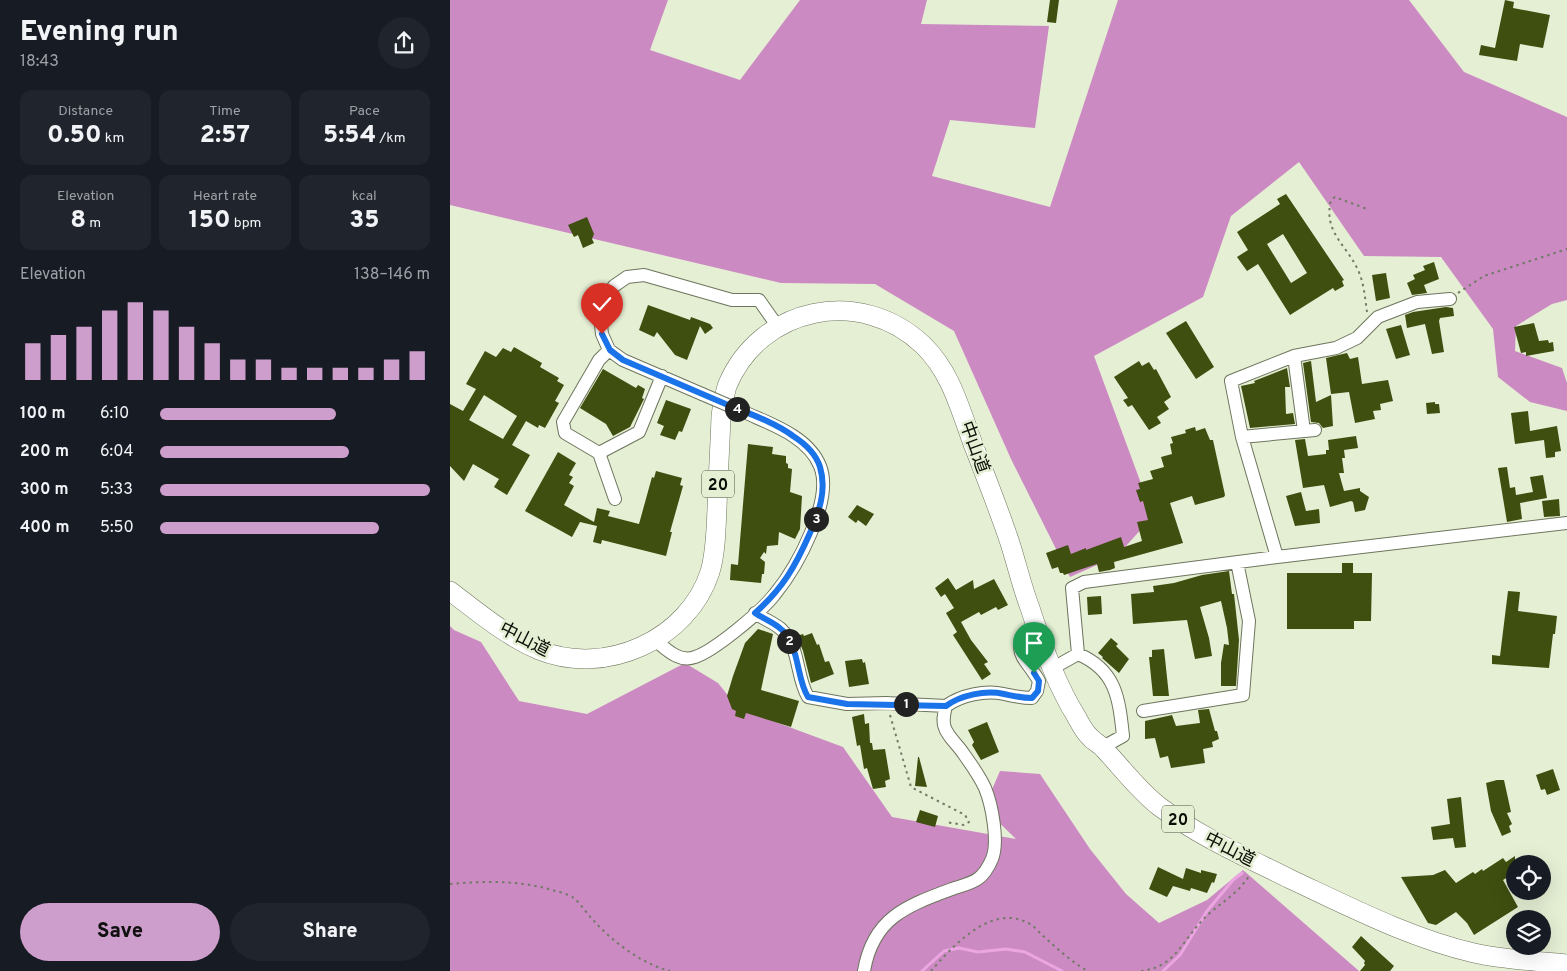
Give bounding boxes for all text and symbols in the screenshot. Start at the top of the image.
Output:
text: Evening run [20,15,179,51]
button: share [378,17,430,69]
text: 18:43 [20,52,59,72]
text: Distance [58,103,113,120]
text: Time [209,103,241,120]
text: Pace [349,103,380,120]
text: 0.50 [47,120,102,152]
text: 2:57 [200,120,250,152]
text: 5:54 [323,120,376,152]
text: km [102,130,124,147]
text: /km [376,130,406,147]
text: Elevation [57,188,114,205]
text: Heart rate [193,188,257,205]
text: kcal [352,188,377,205]
text: 8 [70,205,86,237]
text: 150 [189,205,231,237]
text: 35 [349,205,379,237]
text: m [86,215,101,232]
text: bpm [231,215,261,232]
text: Elevation [20,265,86,285]
text: 138–146 m [354,265,430,285]
pin [581,283,623,334]
icon: check [588,290,616,318]
pin: 4 [724,396,750,422]
text: 4 [733,401,742,418]
text: 100 m [20,404,66,424]
text: 6:10 [100,404,129,424]
street label: 中山道 [954,418,994,477]
text: 200 m [20,442,69,462]
text: 6:04 [100,442,133,462]
road number: 20 [702,470,734,498]
text: 300 m [20,480,68,500]
text: 5:33 [100,480,133,500]
pin: 3 [804,506,828,532]
text: 3 [812,511,821,528]
text: 400 m [20,518,69,538]
text: 5:50 [100,518,134,538]
street label: 中山道 [495,618,554,663]
pin [1013,622,1055,673]
pin: 2 [776,628,802,654]
icon: arrive [1020,629,1048,657]
text: 2 [785,633,794,650]
pin: 1 [894,692,918,716]
text: 1 [904,696,909,713]
road number: 20 [1162,806,1194,832]
street label: 中山道 [1200,828,1259,873]
map controls [1506,855,1551,955]
button: locate [1506,855,1551,900]
button: Save [20,903,220,961]
button: Share [230,903,430,961]
button: layers [1506,910,1551,955]

